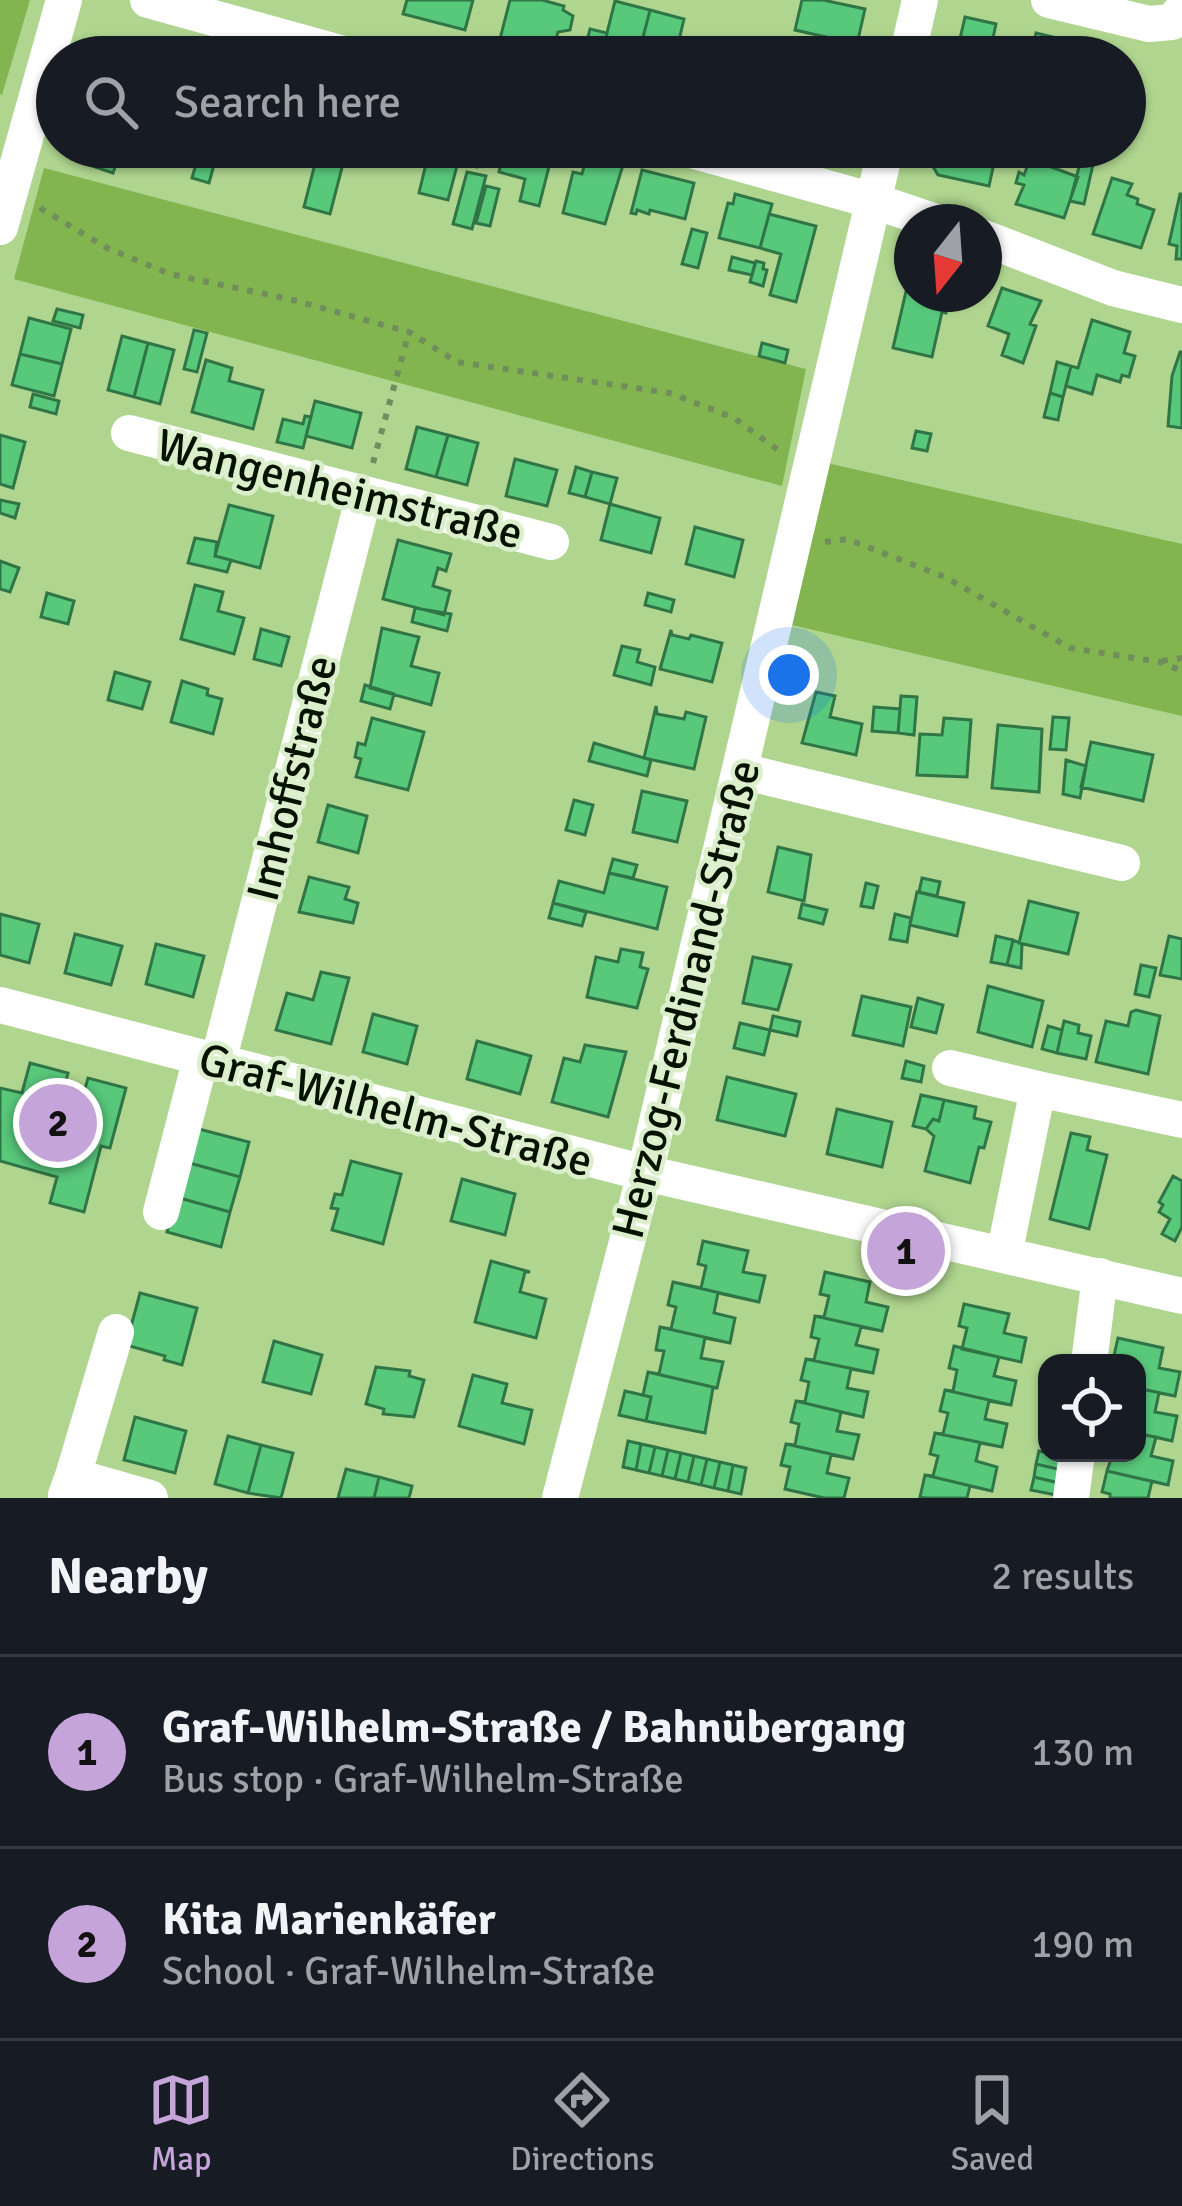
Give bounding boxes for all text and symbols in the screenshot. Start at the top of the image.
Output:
search box [36,36,1146,168]
icon: search [78,69,144,135]
text: Search here [174,75,401,130]
north arrow [894,204,1002,312]
street label: Wangenheimstraße [151,417,528,562]
your location [759,645,819,705]
street label: Imhoffstraße [235,650,349,907]
street label: Herzog-Ferdinand-Straße [600,755,773,1244]
street label: Graf-Wilhelm-Straße [193,1031,598,1189]
pin: 2 [19,1078,97,1168]
pin: 1 [867,1206,945,1296]
map controls [1038,1354,1146,1462]
button: locate [1038,1354,1146,1462]
text: Nearby [48,1545,208,1608]
text: 2 results [991,1552,1134,1600]
text: Graf-Wilhelm-Straße / Bahnübergang [162,1700,906,1755]
text: 1 [76,1728,98,1776]
text: 130 m [1031,1728,1134,1776]
text: Bus stop · Graf-Wilhelm-Straße [162,1755,684,1803]
text: Kita Marienkäfer [162,1892,496,1947]
text: 2 [76,1920,98,1968]
text: 190 m [1031,1920,1134,1968]
text: School · Graf-Wilhelm-Straße [162,1947,655,1995]
tab: Map [148,2067,214,2180]
tab: Directions [510,2067,655,2180]
tab: Saved [951,2067,1034,2180]

